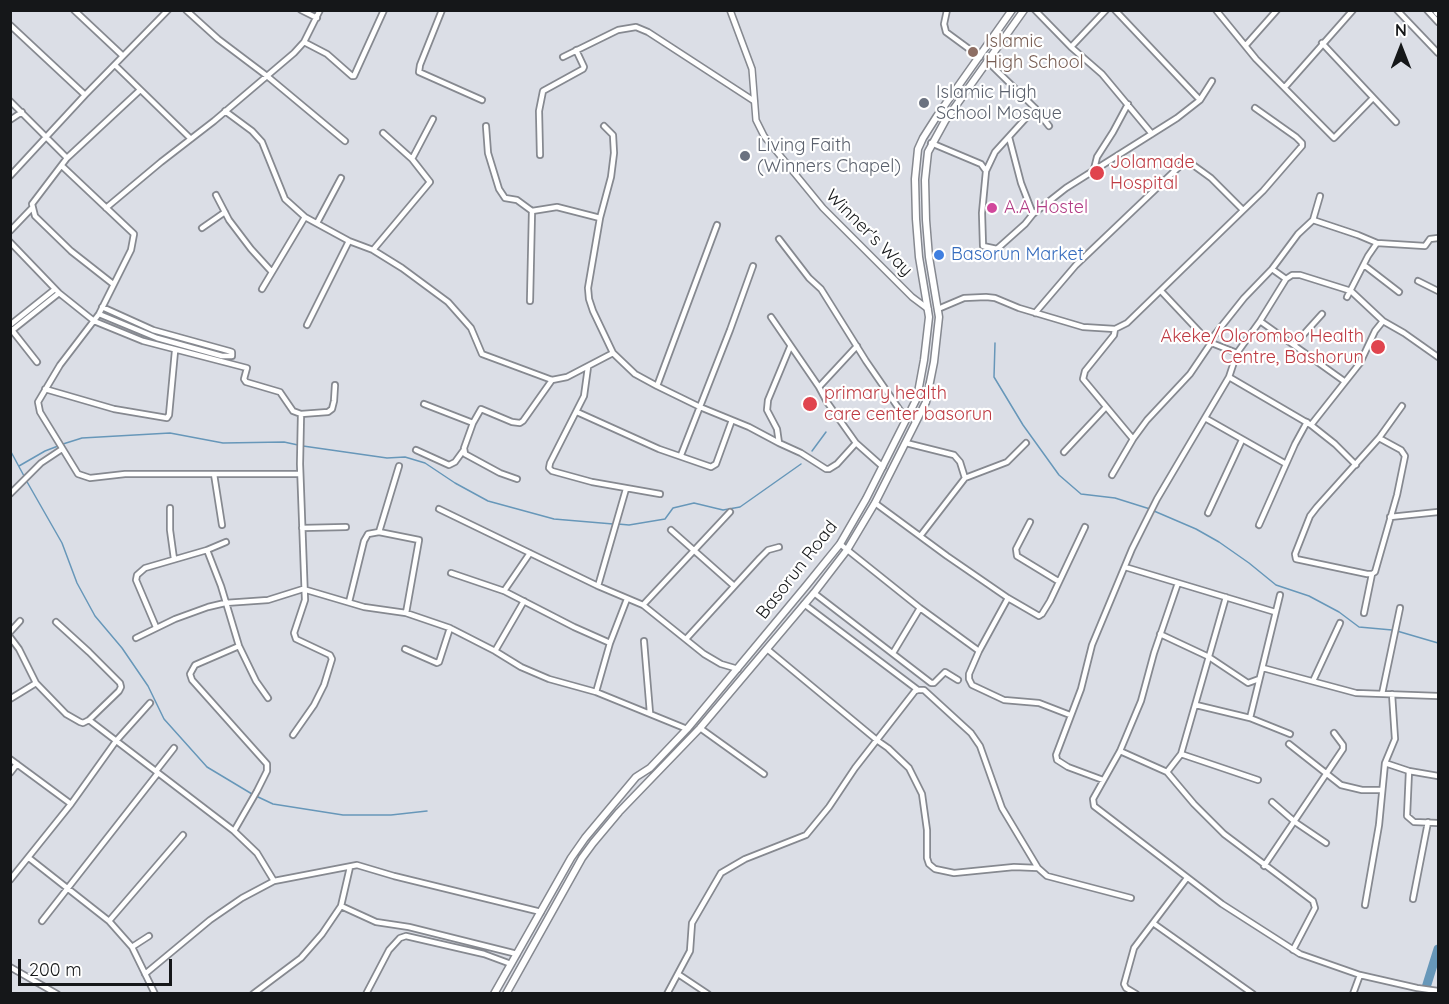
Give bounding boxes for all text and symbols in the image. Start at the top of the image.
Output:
north arrow [1371,18,1431,78]
text: N [1395,20,1407,40]
place label: Islamic High School [985,31,1084,74]
marker: Islamic High School [966,45,980,59]
place label: Islamic High School Mosque [936,82,1062,124]
marker: Islamic High School Mosque [917,96,931,110]
place label: Living Faith (Winners Chapel) [757,135,901,178]
marker: Living Faith (Winners Chapel) [738,149,752,163]
place label: Jolamade Hospital [1110,152,1195,195]
marker: Jolamade Hospital [1088,164,1106,182]
street label: Winner's Way [821,185,917,281]
place label: A.A Hostel [1004,197,1088,219]
marker: A.A Hostel [985,201,999,215]
place label: Basorun Market [951,244,1084,266]
marker: Basorun Market [932,248,946,262]
place label: Akeke/Olorombo Health Centre, Bashorun [1160,326,1364,368]
marker: Akeke/Olorombo Health Centre, Bashorun [1369,338,1387,356]
place label: primary health care center basorun [824,383,992,426]
marker: primary health care center basorun [801,395,819,413]
street label: Basorun Road [752,516,842,624]
scale bar [21,947,176,985]
text: 200 m [29,958,82,981]

